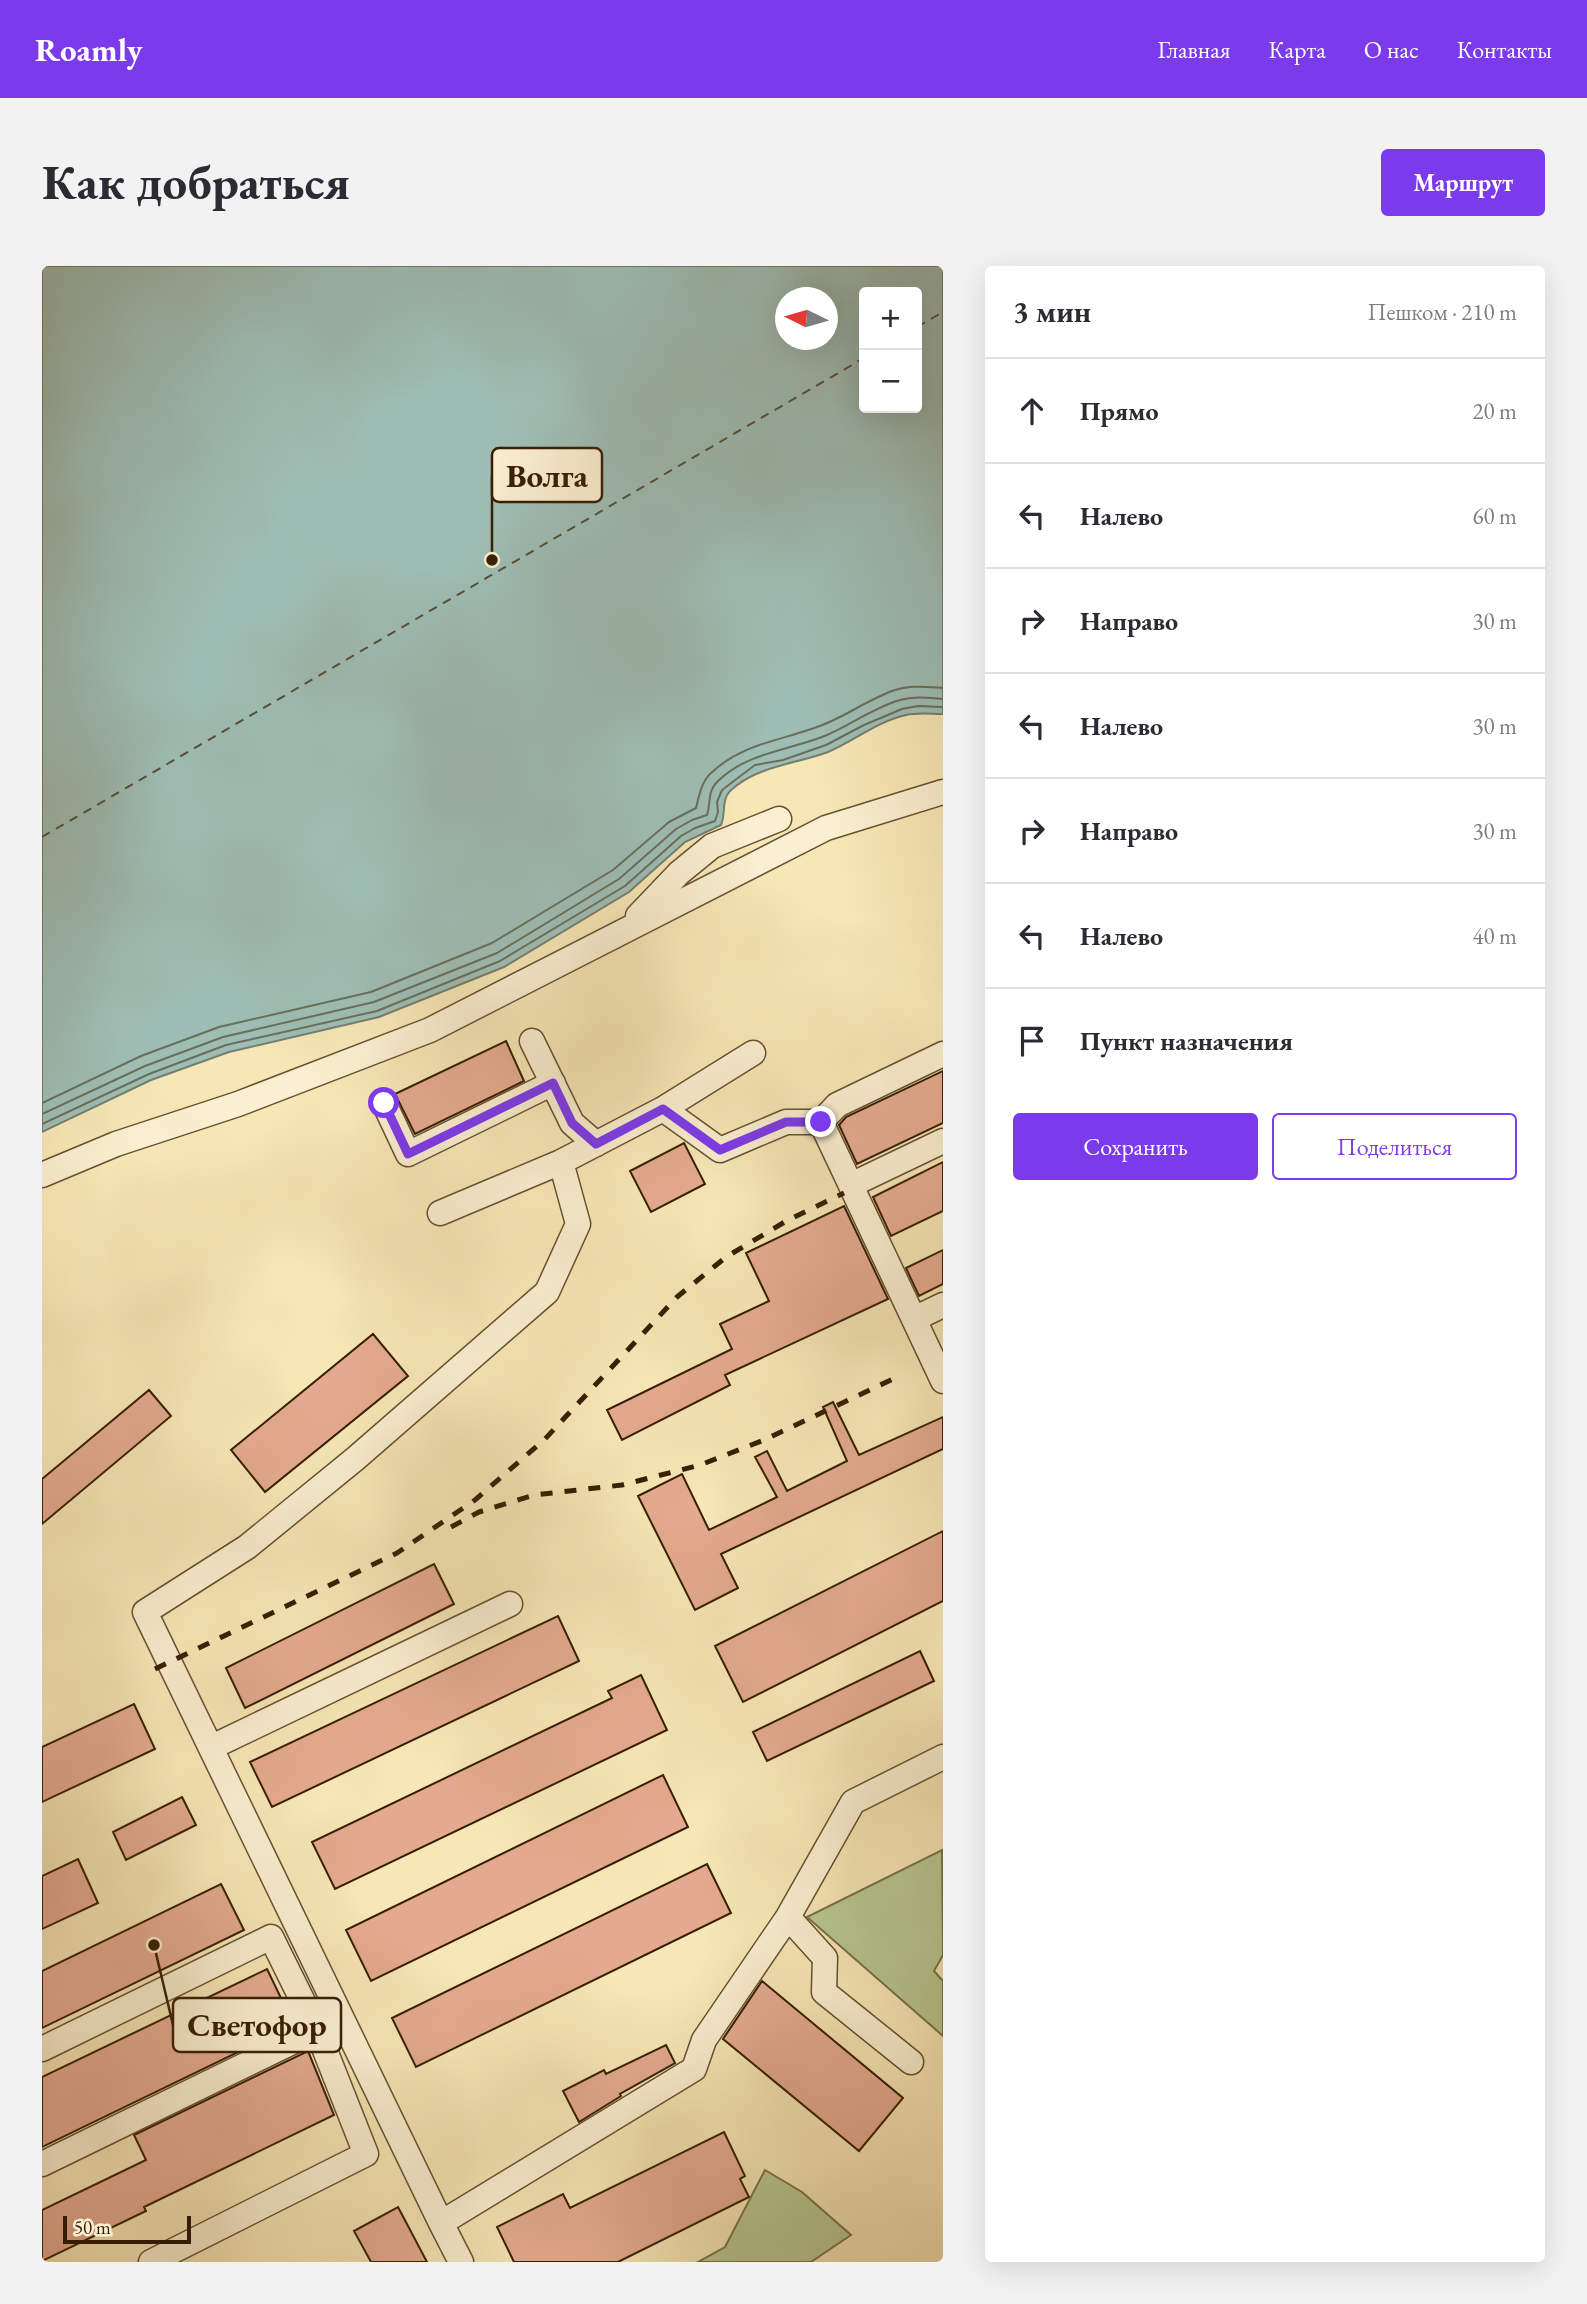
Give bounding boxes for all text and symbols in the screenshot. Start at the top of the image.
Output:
text: Roamly [35,28,143,71]
text: Главная [1157,34,1231,65]
text: Карта [1269,34,1326,65]
text: О нас [1364,34,1419,65]
text: Контакты [1457,34,1552,65]
button: Маршрут [1381,149,1545,216]
text: Как добраться [42,150,350,214]
north arrow [775,287,838,350]
map controls [859,287,922,413]
button: + [859,287,922,350]
text: 3 мин [1013,292,1091,331]
text: Пешком · 210 m [1368,297,1517,327]
button: − [859,350,922,413]
icon: ahead [1013,392,1051,430]
text: Прямо [1080,394,1159,428]
text: 20 m [1472,396,1517,426]
callout: Волга [492,448,602,502]
text: Волга [506,454,589,497]
icon: left [1013,497,1051,535]
text: Налево [1080,499,1163,533]
text: 60 m [1472,501,1517,531]
icon: right [1013,602,1051,640]
text: Направо [1080,604,1178,638]
text: 30 m [1472,606,1517,636]
icon: left [1013,707,1051,745]
text: Налево [1080,709,1163,743]
text: 30 m [1472,711,1517,741]
icon: right [1013,812,1051,850]
text: Направо [1080,814,1178,848]
text: 30 m [1472,816,1517,846]
icon: left [1013,917,1051,955]
text: Налево [1080,919,1163,953]
text: 40 m [1472,921,1517,951]
icon: arrive [1013,1022,1051,1060]
text: Пункт назначения [1080,1024,1293,1058]
route start [368,1087,399,1118]
route end [805,1106,836,1137]
button: Сохранить [1013,1113,1258,1180]
button: Поделиться [1272,1113,1517,1180]
callout: Светофор [173,1998,341,2052]
text: Светофор [187,2003,327,2046]
scale bar [63,2213,191,2245]
text: 50 m [74,2215,111,2240]

